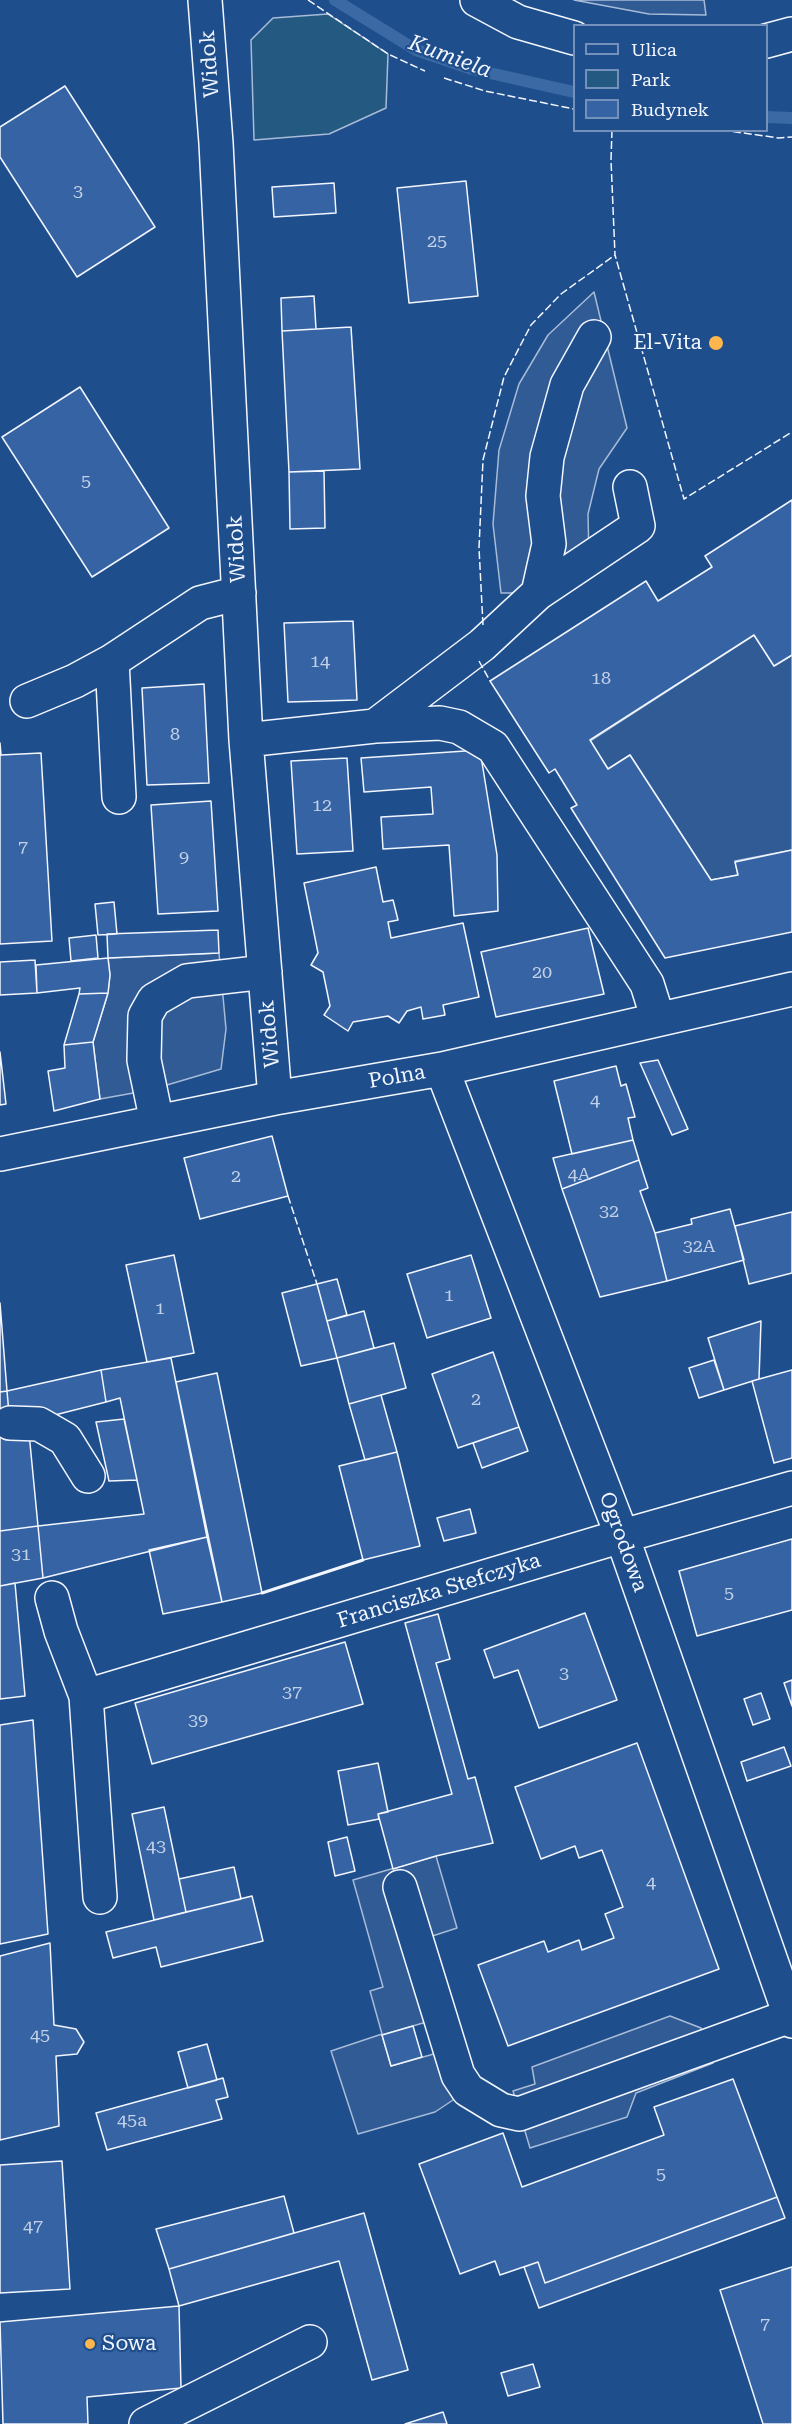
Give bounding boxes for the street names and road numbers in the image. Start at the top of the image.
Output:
street label: Widok [195,29,225,99]
street label: Widok [223,515,251,583]
street label: Widok [255,999,285,1069]
street label: Polna [367,1060,427,1094]
street label: Ogrodowa [593,1489,653,1595]
street label: Franciszka Stefczyka [334,1548,544,1634]

